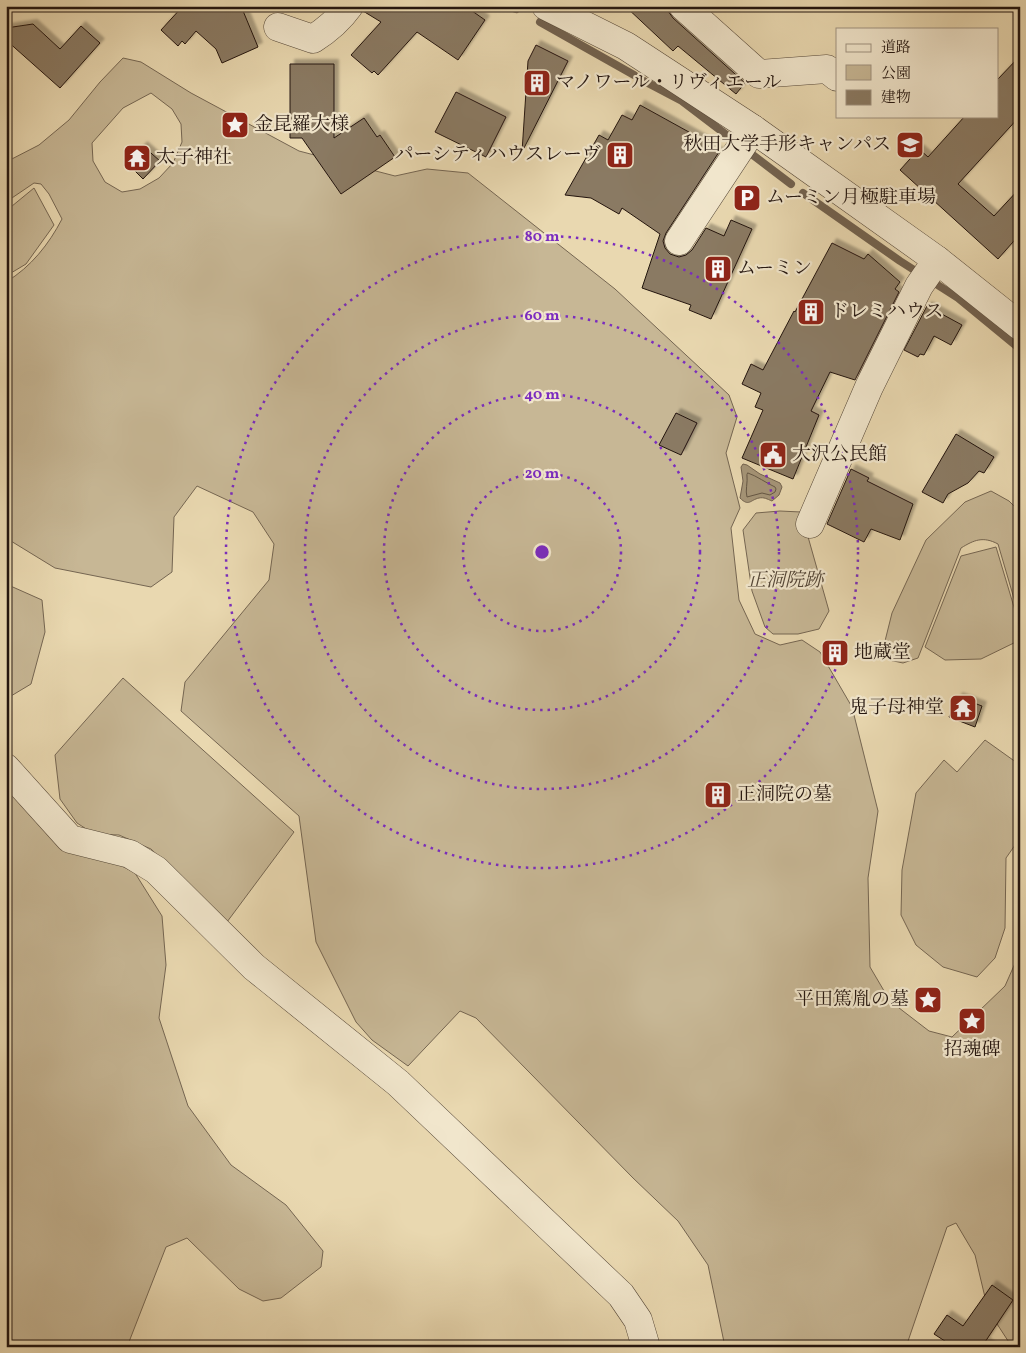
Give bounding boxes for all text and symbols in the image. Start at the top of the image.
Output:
legend [836,28,998,118]
text: 道路 [881,38,911,59]
text: 公園 [881,64,911,85]
building icon: マノワール・リヴィエール [522,68,552,98]
place label: マノワール・リヴィエール [556,70,782,96]
text: 建物 [881,88,911,109]
place icon: 金昆羅大様 [220,110,250,140]
place label: 金昆羅大様 [254,112,349,138]
school or university icon: 秋田大学手形キャンパス [895,130,925,160]
place label: 秋田大学手形キャンパス [683,132,891,158]
building icon: パーシティハウスレーヴ [605,140,635,170]
place label: パーシティハウスレーヴ [394,142,601,168]
temple icon: 太子神社 [122,143,152,173]
place label: 太子神社 [156,145,232,171]
parking icon: ムーミン月極駐車場 [732,183,762,213]
place label: ムーミン月極駐車場 [766,185,936,211]
text: 80 m [525,227,560,248]
building icon: ムーミン [703,254,733,284]
place label: ムーミン [737,256,812,282]
building icon: ドレミハウス [796,297,826,327]
place label: ドレミハウス [830,299,943,325]
text: 60 m [525,306,560,327]
text: 40 m [524,385,560,406]
public building icon: 大沢公民館 [758,440,788,470]
place label: 大沢公民館 [792,442,887,468]
text: 20 m [525,464,560,485]
centre of rings [533,543,551,561]
park label: 正洞院跡 [747,568,826,594]
building icon: 地蔵堂 [820,638,850,668]
place label: 地蔵堂 [854,640,911,666]
temple icon: 鬼子母神堂 [948,693,978,723]
place label: 鬼子母神堂 [849,695,944,721]
building icon: 正洞院の墓 [703,780,733,810]
place label: 正洞院の墓 [737,782,832,808]
place icon: 平田篤胤の墓 [913,985,943,1015]
place label: 平田篤胤の墓 [795,987,909,1013]
place icon: 招魂碑 [957,1006,987,1036]
place label: 招魂碑 [943,1037,1001,1063]

